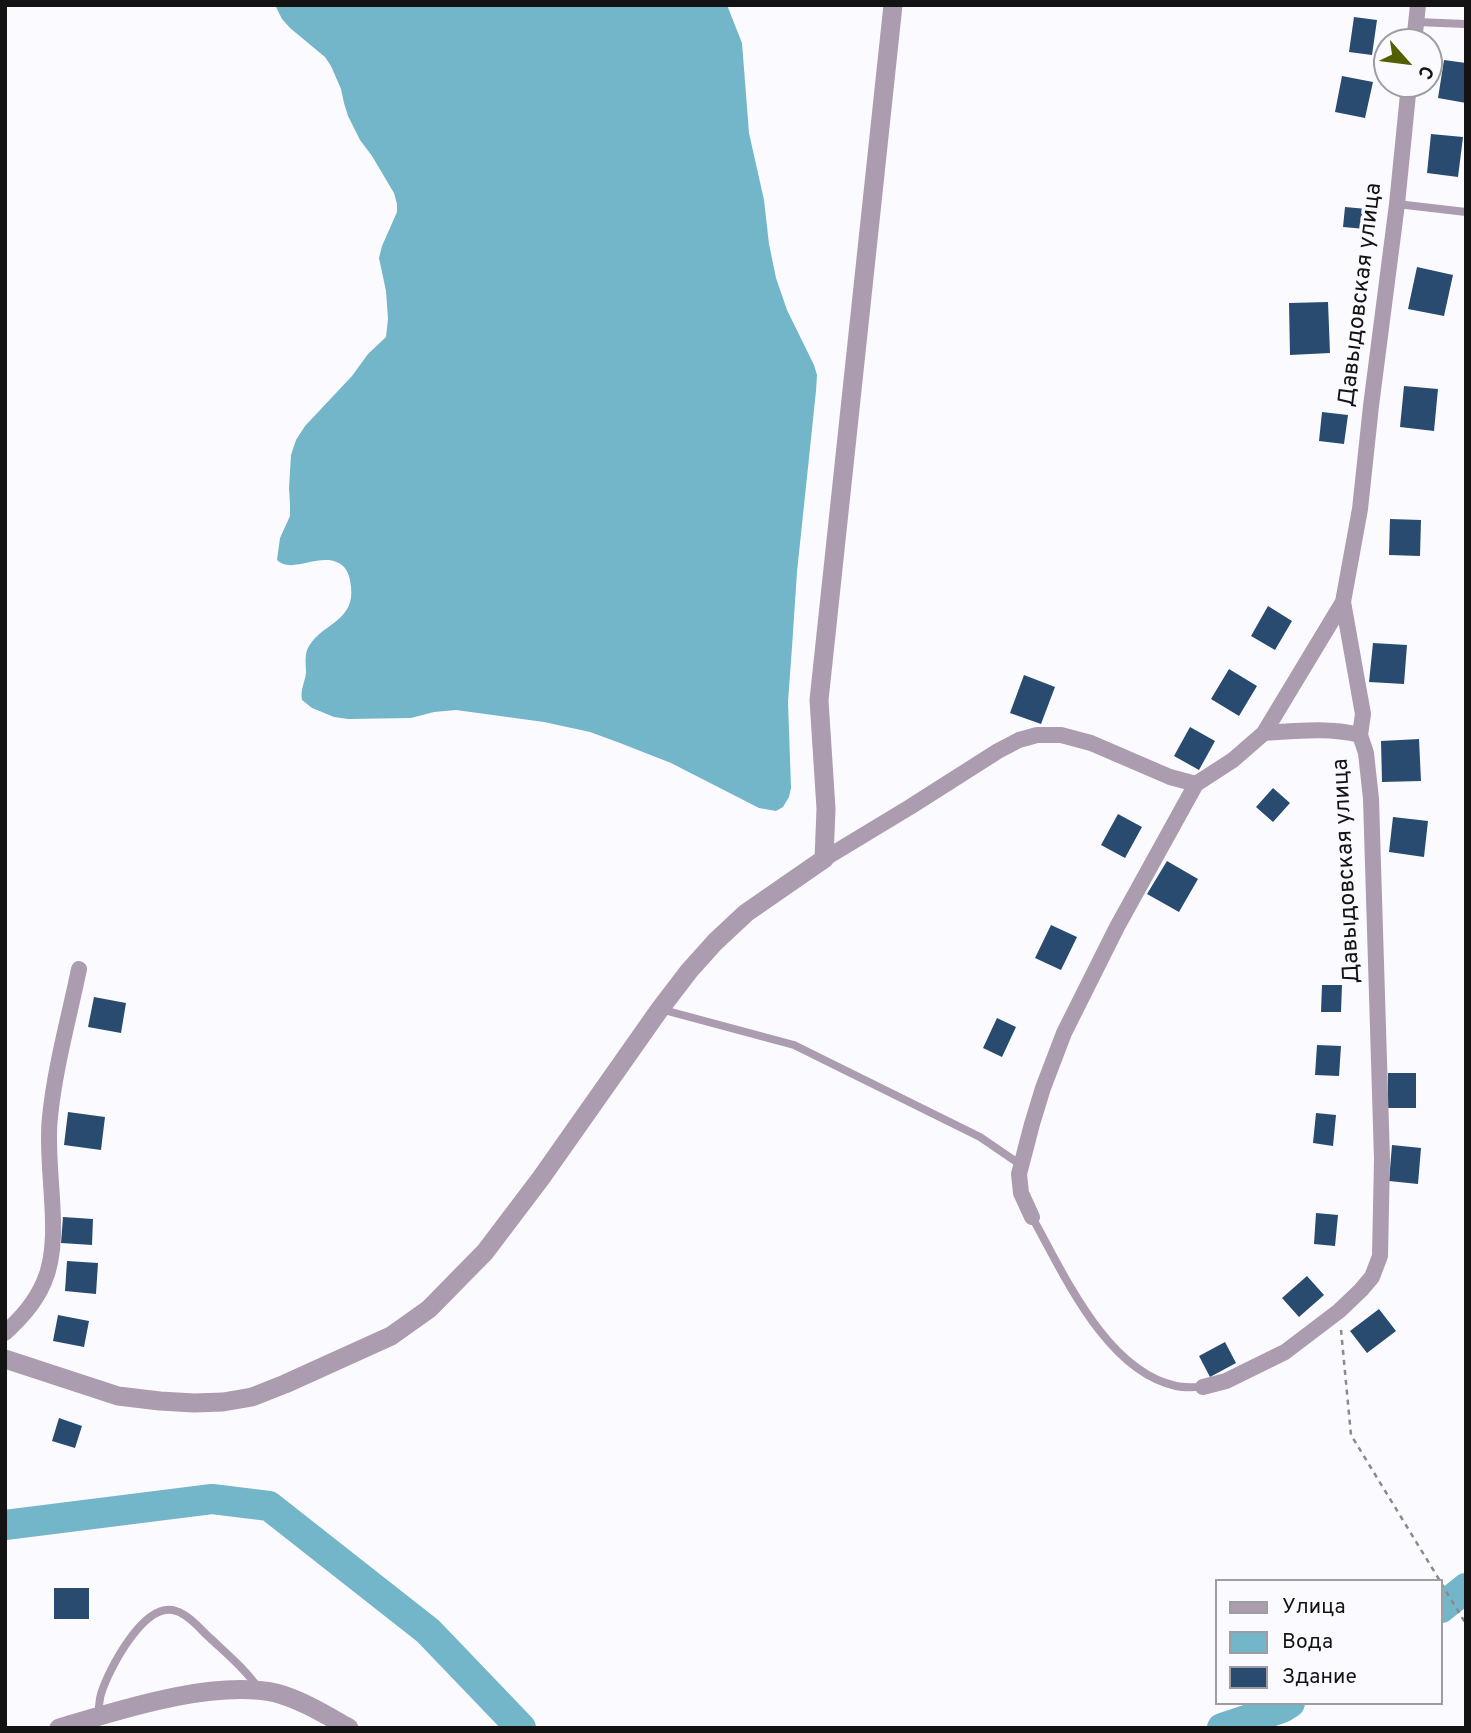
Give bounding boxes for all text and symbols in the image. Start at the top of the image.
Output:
north arrow [1373,28,1443,98]
text: С [1411,61,1438,83]
street label: Давыдовская улица [1335,181,1389,409]
street label: Давыдовская улица [1328,758,1368,984]
legend [1216,1579,1443,1705]
text: Улица [1282,1594,1346,1621]
text: Вода [1282,1629,1333,1656]
text: Здание [1282,1664,1357,1691]

